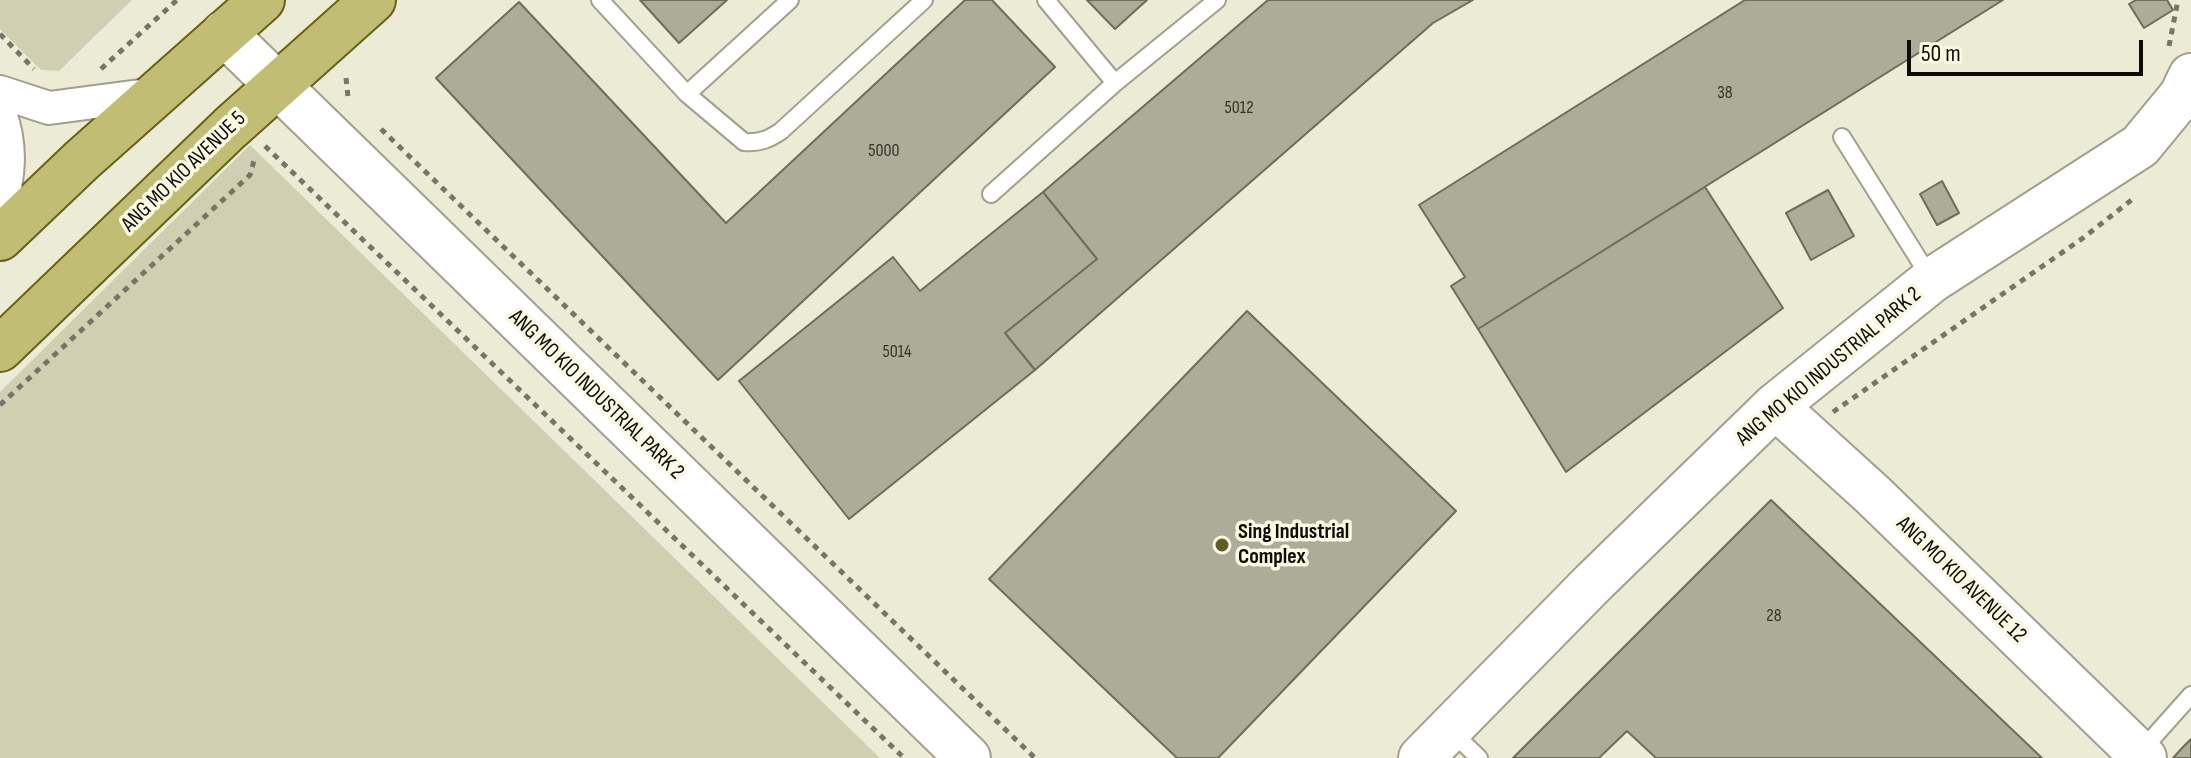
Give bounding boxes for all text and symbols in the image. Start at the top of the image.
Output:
scale bar [1911,24,2147,74]
text: 50 m [1921,39,1961,68]
house number: 38 [1717,82,1733,104]
house number: 5012 [1224,97,1254,119]
street label: ANG MO KIO AVENUE 5 [116,106,252,238]
house number: 5000 [868,140,900,162]
street label: ANG MO KIO INDUSTRIAL PARK 2 [1731,282,1927,452]
street label: ANG MO KIO INDUSTRIAL PARK 2 [503,304,689,486]
house number: 5014 [882,341,912,363]
street label: ANG MO KIO AVENUE 12 [1890,511,2032,649]
place label: Sing Industrial Complex [1238,519,1349,570]
marker: Sing Industrial Complex [1213,536,1231,554]
house number: 28 [1766,605,1782,627]

